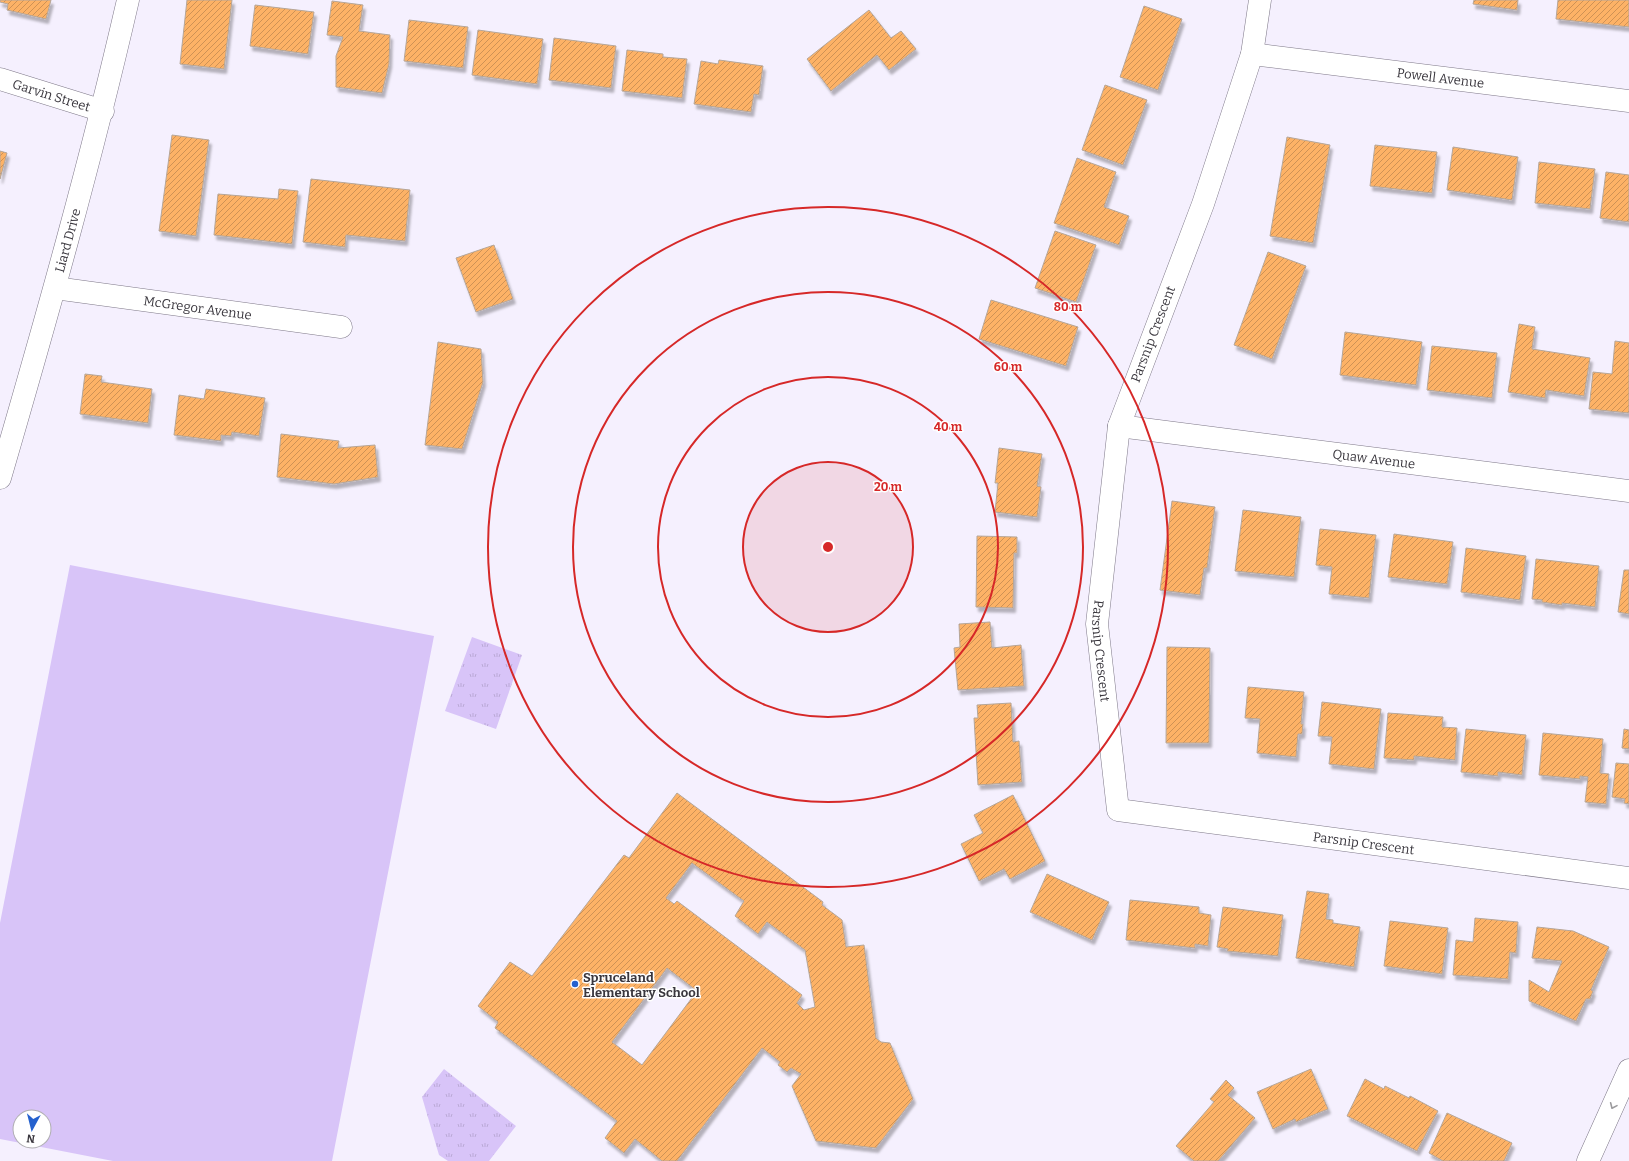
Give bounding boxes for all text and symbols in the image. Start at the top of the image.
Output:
street label: Powell Avenue [1396,65,1485,90]
street label: Garvin Street [11,76,93,114]
street label: Liard Drive [51,207,83,274]
street label: Parsnip Crescent [1128,283,1178,384]
street label: McGregor Avenue [143,293,253,322]
text: 80 m [1054,300,1083,314]
text: 60 m [994,360,1023,374]
text: 40 m [934,420,963,434]
street label: Quaw Avenue [1332,446,1416,471]
text: 20 m [874,480,903,494]
centre of rings [821,540,835,554]
street label: Parsnip Crescent [1089,599,1113,703]
street label: Parsnip Crescent [1312,829,1416,857]
place label: Spruceland Elementary School [583,970,700,1000]
marker: Spruceland Elementary School [570,979,580,989]
one-way arrow [1610,1102,1618,1109]
north arrow [12,1109,52,1149]
text: N [25,1131,36,1145]

